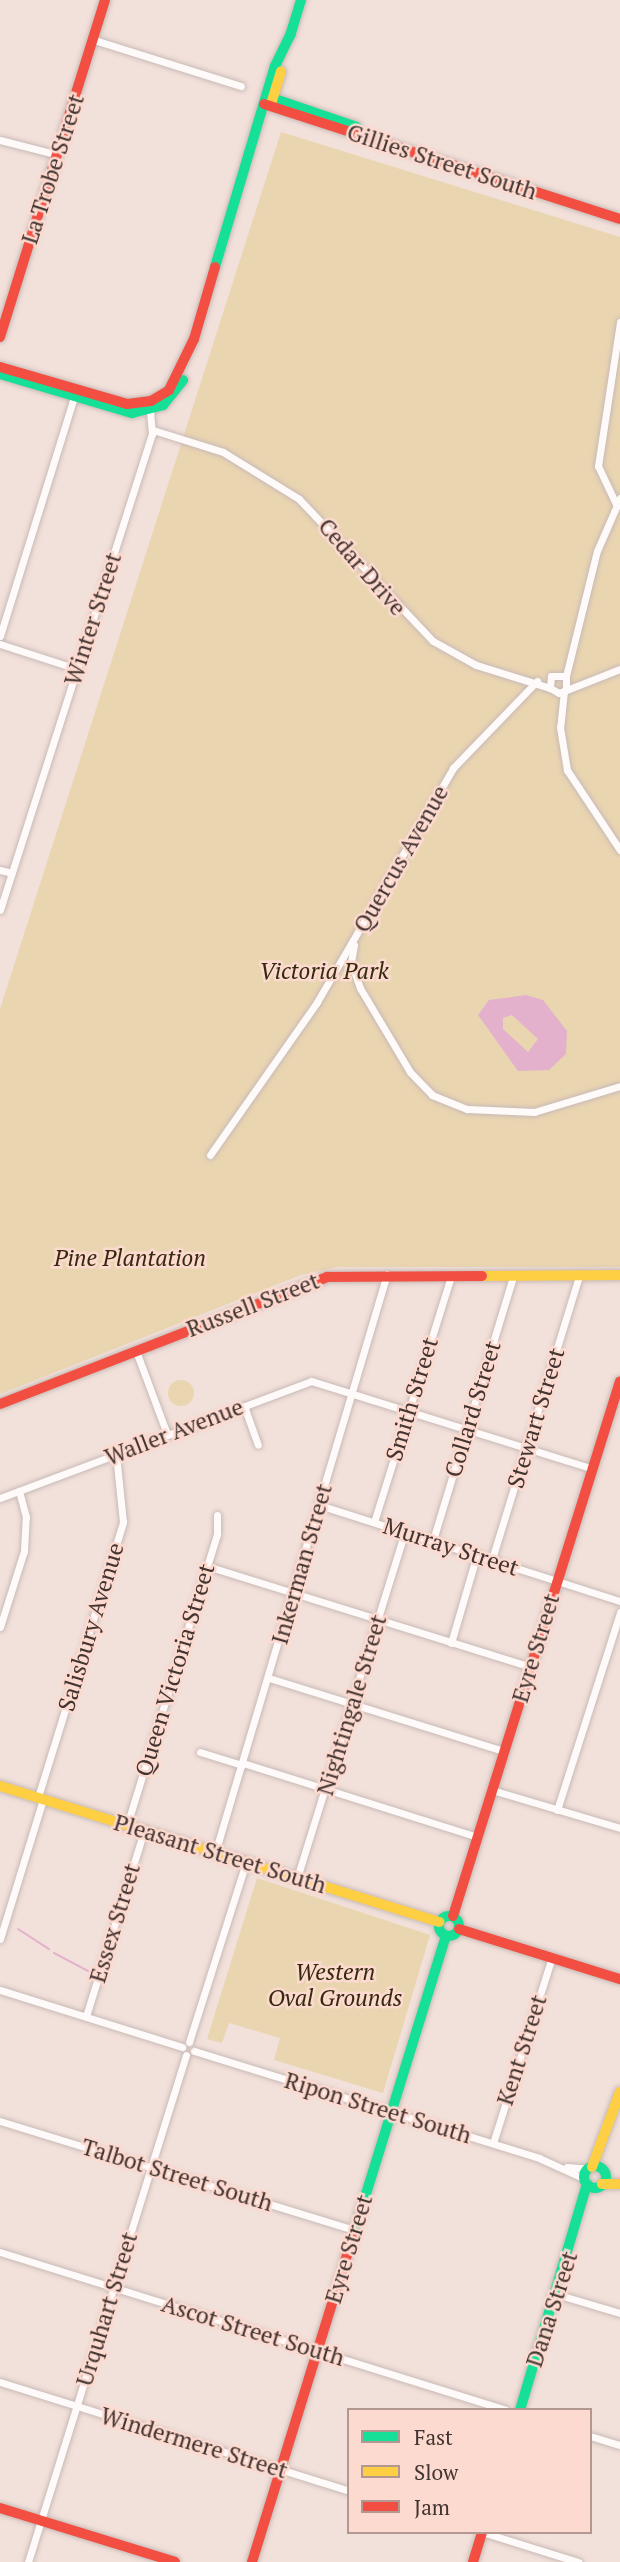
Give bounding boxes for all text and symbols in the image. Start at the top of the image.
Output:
street label: La Trobe Street [16,91,90,247]
street label: Gillies Street South [344,118,540,206]
street label: Cedar Drive [312,513,412,621]
street label: Winter Street [59,549,127,689]
street label: Quercus Avenue [348,780,454,938]
park label: Victoria Park [259,957,389,985]
park label: Pine Plantation [54,1244,206,1272]
street label: Russell Street [183,1267,323,1343]
street label: Smith Street [380,1334,444,1464]
street label: Collard Street [439,1338,507,1480]
street label: Stewart Street [502,1345,570,1491]
street label: Waller Avenue [101,1393,247,1471]
street label: Inkerman Street [266,1480,338,1648]
street label: Murray Street [380,1512,522,1582]
street label: Salisbury Avenue [52,1539,130,1715]
street label: Queen Victoria Street [129,1560,221,1780]
street label: Eyre Street [506,1590,566,1706]
street label: Nightingale Street [311,1611,393,1799]
street label: Pleasant Street South [111,1809,329,1899]
street label: Essex Street [84,1860,146,1986]
park label: Western Oval Grounds [268,1958,402,2012]
street label: Kent Street [491,1991,553,2109]
street label: Ripon Street South [281,2066,475,2150]
street label: Talbot Street South [78,2133,276,2217]
street label: Eyre Street [319,2191,379,2307]
street label: Urquhart Street [70,2229,144,2389]
street label: Dana Street [520,2248,584,2370]
street label: Ascot Street South [158,2290,348,2372]
street label: Windermere Street [97,2401,291,2485]
legend [347,2408,592,2534]
text: Fast [414,2423,453,2451]
text: Slow [414,2458,458,2486]
text: Jam [414,2493,450,2521]

